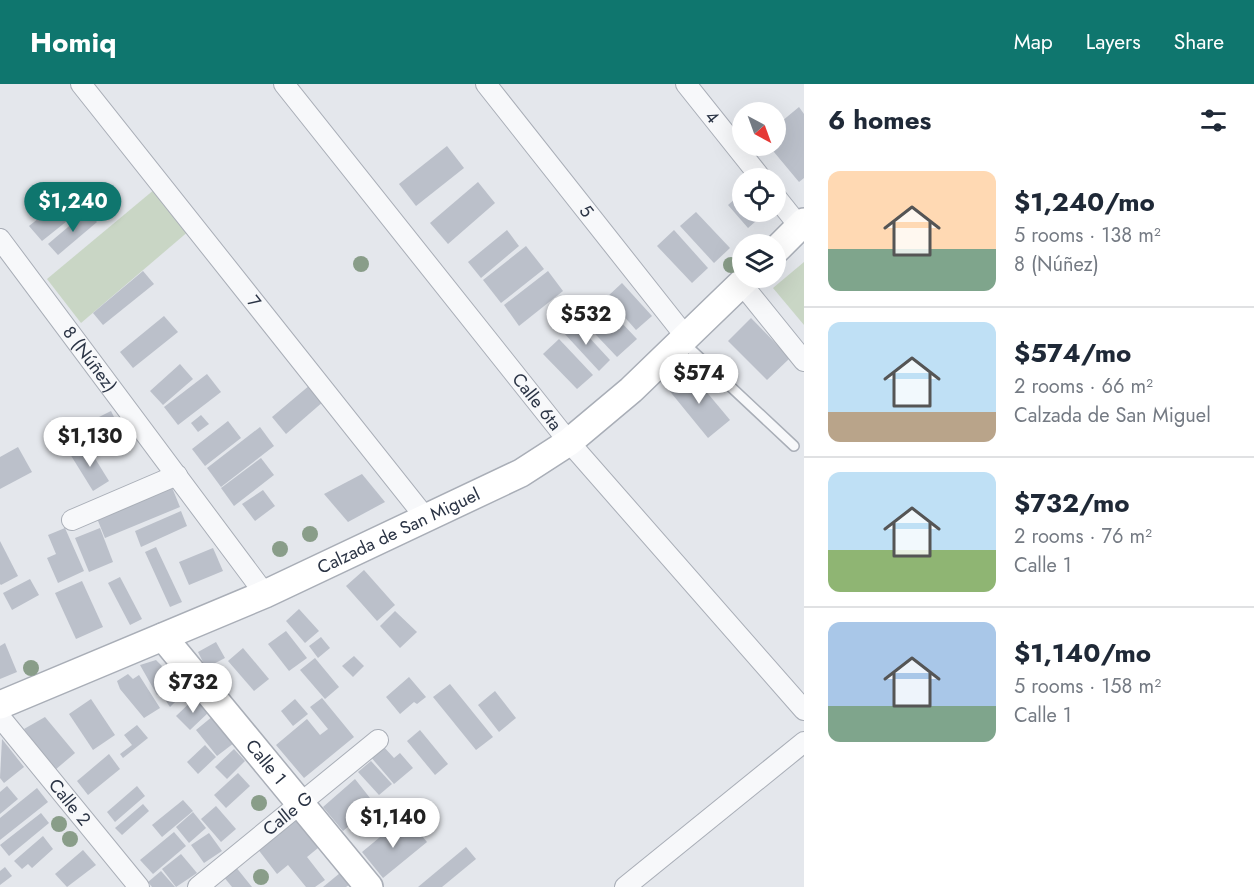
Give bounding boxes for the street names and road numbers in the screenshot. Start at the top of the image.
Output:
street label: 4 [699,105,726,129]
street label: 5 [573,199,600,223]
street label: 7 [241,290,267,314]
street label: 8 (Núñez) [56,321,123,398]
street label: Calle 6ta [506,367,568,436]
street label: Calzada de San Miguel [313,481,484,581]
street label: Calle 1 [239,734,293,790]
street label: Calle 2 [42,773,97,831]
street label: Calle G [257,785,319,842]

